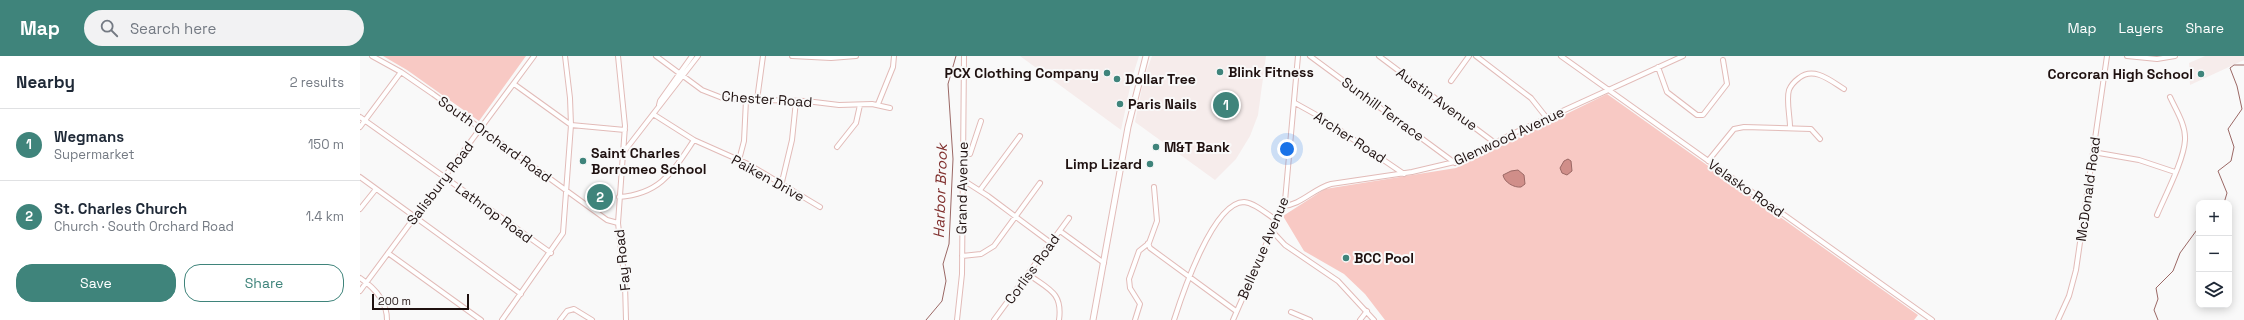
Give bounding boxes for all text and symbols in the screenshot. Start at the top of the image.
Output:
search box [84,10,364,46]
text: Map [20,16,60,41]
icon: search [98,17,120,39]
text: Search here [130,19,216,38]
text: Map [2067,19,2097,37]
text: Layers [2119,19,2163,37]
text: Share [2185,19,2224,37]
place label: Blink Fitness [1228,63,1314,81]
place label: PCX Clothing Company [944,64,1099,82]
street label: Austin Avenue [1393,64,1481,134]
place label: Corcoran High School [2048,65,2193,83]
marker: Blink Fitness [1215,67,1225,77]
marker: PCX Clothing Company [1102,68,1112,78]
marker: Corcoran High School [2196,69,2206,79]
place label: Dollar Tree [1125,70,1196,88]
text: Nearby [16,71,75,93]
street label: Sunhill Terrace [1338,73,1428,145]
text: 2 results [290,74,344,91]
marker: Dollar Tree [1112,74,1122,84]
street label: Chester Road [721,87,813,111]
pin: 1 [1213,90,1239,120]
street label: South Orchard Road [435,92,555,186]
place label: Paris Nails [1128,95,1197,113]
marker: Paris Nails [1115,99,1125,109]
street label: Glenwood Avenue [1451,103,1567,169]
street label: Archer Road [1311,107,1389,167]
text: Wegmans [54,127,124,146]
text: 1 [26,136,32,153]
text: 150 m [308,136,344,153]
street label: McDonald Road [2072,136,2104,242]
street label: Salisbury Road [403,138,477,228]
place label: M&T Bank [1164,138,1230,156]
your location [1277,139,1297,159]
street label: Grand Avenue [952,141,972,235]
water label: Harbor Brook [929,142,951,239]
marker: M&T Bank [1151,142,1161,152]
place label: Saint Charles Borromeo School [591,144,707,178]
text: Supermarket [54,146,135,163]
street label: Paiken Drive [728,151,808,205]
place label: Limp Lizard [1065,155,1142,173]
street label: Velasko Road [1704,155,1788,221]
marker: Saint Charles Borromeo School [578,156,588,166]
marker: Limp Lizard [1145,159,1155,169]
street label: Lathrop Road [452,179,536,247]
pin: 2 [587,182,613,212]
street label: Bellevue Avenue [1233,194,1293,302]
text: St. Charles Church [54,199,187,218]
map controls [2196,200,2232,308]
button: + [2196,200,2232,236]
text: 2 [25,208,33,225]
text: 1.4 km [306,208,344,225]
text: Church · South Orchard Road [54,218,234,235]
street label: Fay Road [610,228,634,292]
street label: Corliss Road [1000,230,1064,308]
button: − [2196,236,2232,272]
place label: BCC Pool [1354,249,1414,267]
marker: BCC Pool [1341,253,1351,263]
button: Save [16,264,176,302]
button: Share [184,264,344,302]
button: layers [2196,272,2232,308]
scale bar [372,292,469,311]
text: 200 m [378,294,411,308]

